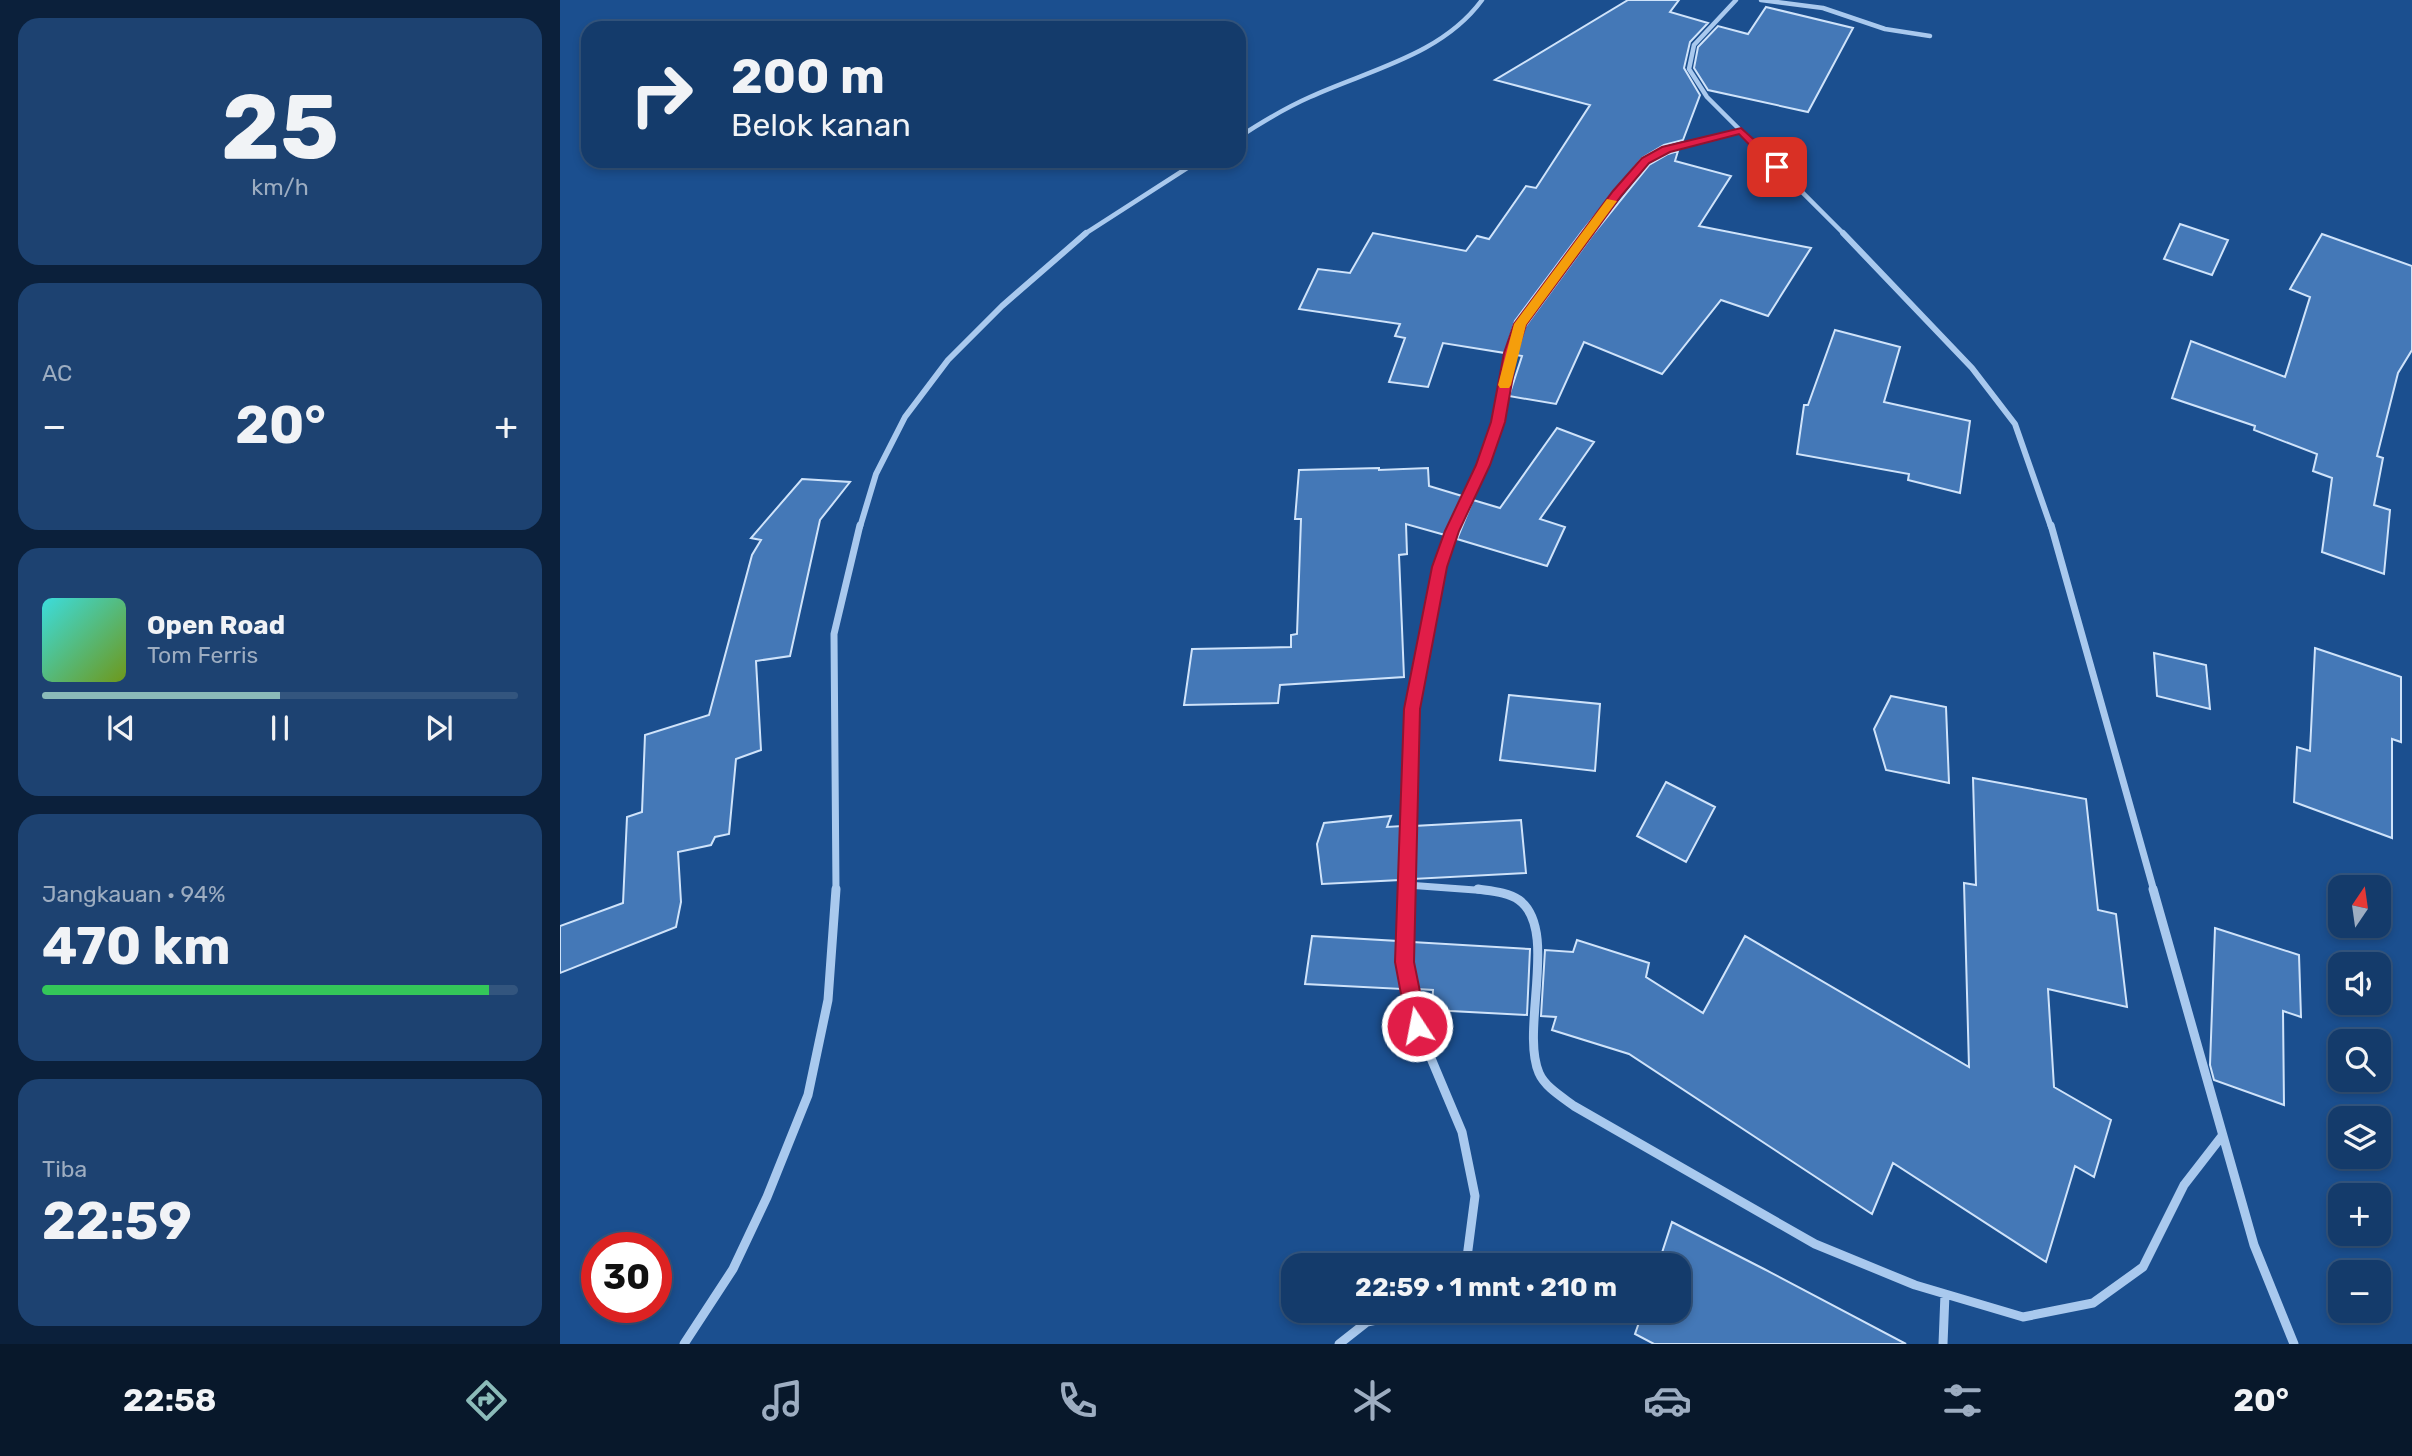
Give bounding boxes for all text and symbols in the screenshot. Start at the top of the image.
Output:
text: 200 m [731,47,885,105]
icon: right [616,49,707,140]
text: 25 [221,73,339,181]
text: Belok kanan [731,106,911,144]
pin [1747,137,1807,197]
icon: arrive [1758,148,1796,186]
text: km/h [251,173,309,201]
text: AC [42,359,72,387]
text: 20° [235,394,326,456]
text: − [42,403,67,449]
text: + [494,403,518,449]
text: Open Road [147,610,285,641]
text: Tom Ferris [147,641,258,669]
icon: previous [102,709,140,747]
icon: pause [261,709,299,747]
icon: next [420,709,458,747]
north arrow [2328,875,2390,938]
map controls [2328,875,2391,1323]
text: Jangkauan · 94% [42,880,226,908]
text: 470 km [42,915,231,977]
button: sound [2328,952,2391,1015]
position arrow [1380,989,1454,1063]
button: search [2328,1029,2391,1092]
button: layers [2328,1106,2391,1169]
text: Tiba [42,1155,87,1183]
button: + [2328,1183,2391,1246]
text: 22:59 [42,1190,192,1252]
speed limit sign: 30 [581,1232,672,1323]
button: − [2328,1260,2391,1323]
text: 22:59 · 1 mnt · 210 m [1355,1272,1617,1303]
icon: directions [462,1376,511,1425]
icon: music [758,1376,807,1425]
icon: phone [1053,1376,1102,1425]
icon: climate [1348,1376,1397,1425]
icon: car [1643,1376,1692,1425]
icon: filters [1938,1376,1987,1425]
text: 22:58 [123,1381,216,1419]
text: 20° [2233,1381,2289,1419]

